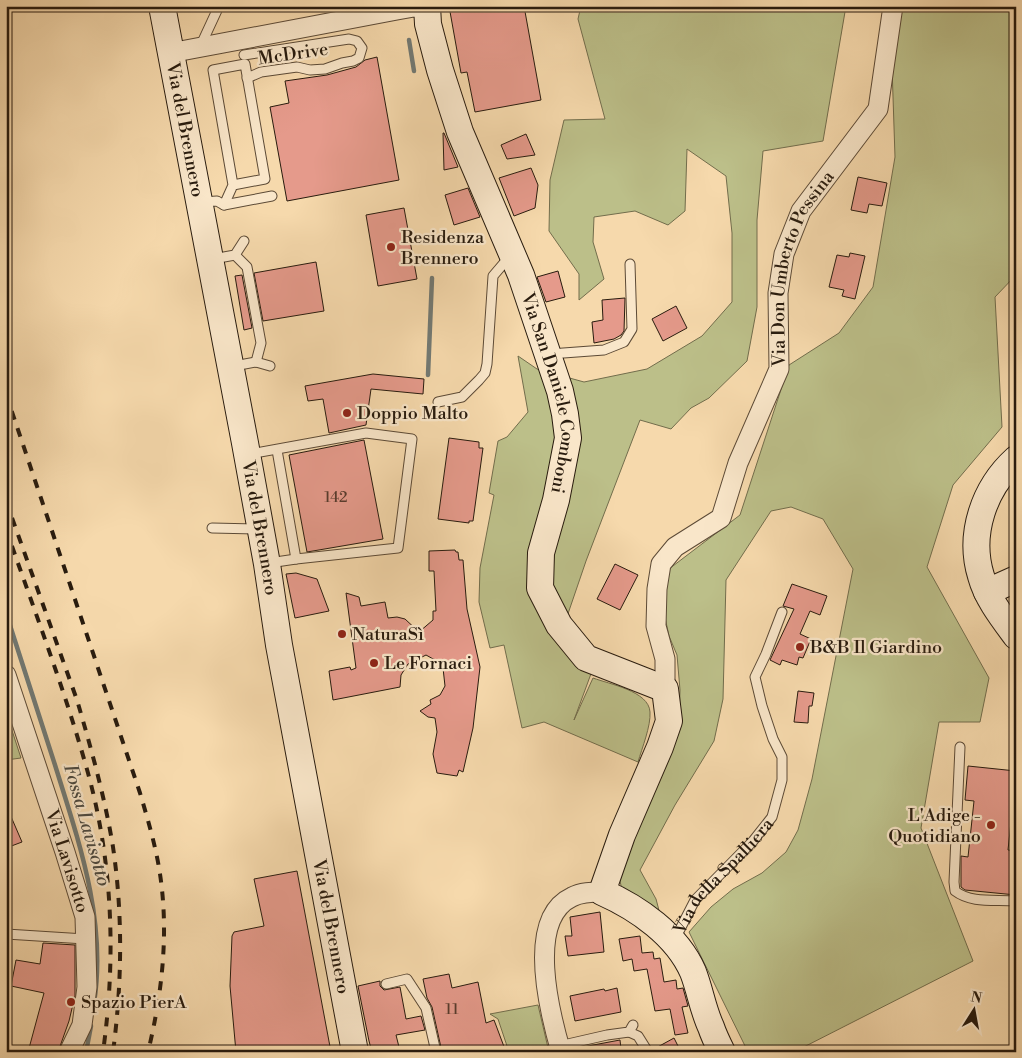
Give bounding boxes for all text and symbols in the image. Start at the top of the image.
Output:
street label: McDrive [256,38,330,70]
street label: Via del Brennero [161,60,210,199]
street label: Via Don Umberto Pessina [766,165,840,368]
place label: Residenza Brennero [400,226,485,270]
marker: Residenza Brennero [385,241,397,253]
street label: Via San Daniele Comboni [516,289,580,495]
place label: Doppio Malto [357,402,468,425]
marker: Doppio Malto [341,407,353,419]
street label: Via del Brennero [237,458,283,597]
house number: 142 [324,488,348,507]
place label: NaturaSì [352,623,424,646]
marker: NaturaSì [336,628,348,640]
place label: B&B Il Giardino [809,636,942,659]
marker: B&B Il Giardino [794,641,806,653]
place label: Le Fornaci [384,652,472,675]
marker: Le Fornaci [368,657,380,669]
water label: Fossa Lavisotto [58,761,116,889]
place label: L'Adige - Quotidiano [888,804,981,848]
street label: Via Lavisotto [40,806,94,916]
street label: Via della Spalliera [668,812,779,939]
marker: L'Adige - Quotidiano [985,819,997,831]
street label: Via del Brennero [308,856,355,996]
north arrow [950,986,1000,1036]
text: N [969,988,983,1008]
place label: Spazio PierA [81,991,187,1014]
marker: Spazio PierA [65,996,77,1008]
house number: 11 [445,1000,459,1019]

